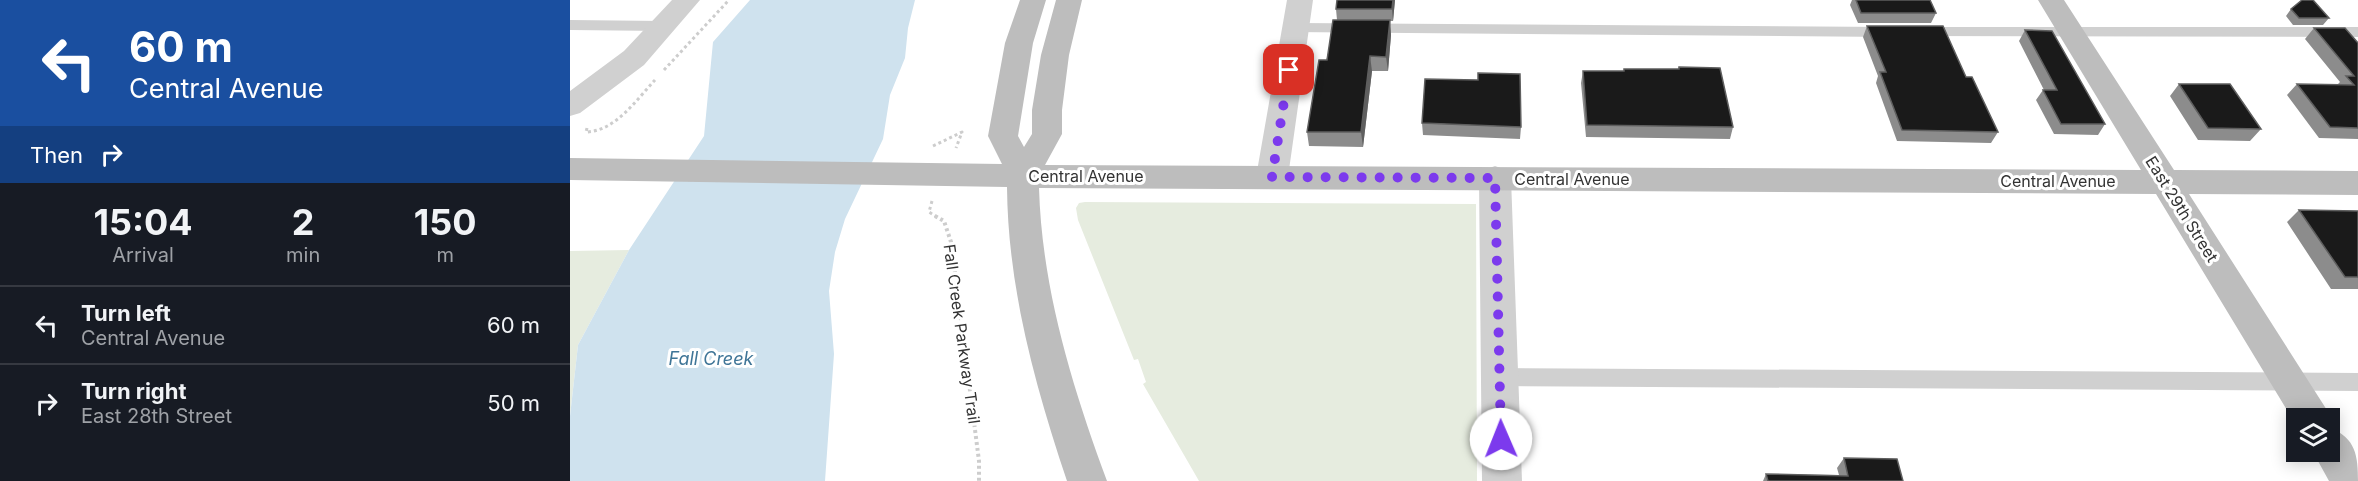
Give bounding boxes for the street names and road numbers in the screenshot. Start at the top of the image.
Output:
street label: East 29th Street [2141,152,2223,266]
street label: Central Avenue [1028,166,1144,186]
street label: Central Avenue [1514,169,1630,189]
street label: Central Avenue [2000,171,2116,191]
street label: Fall Creek Parkway Trail [939,243,985,425]

